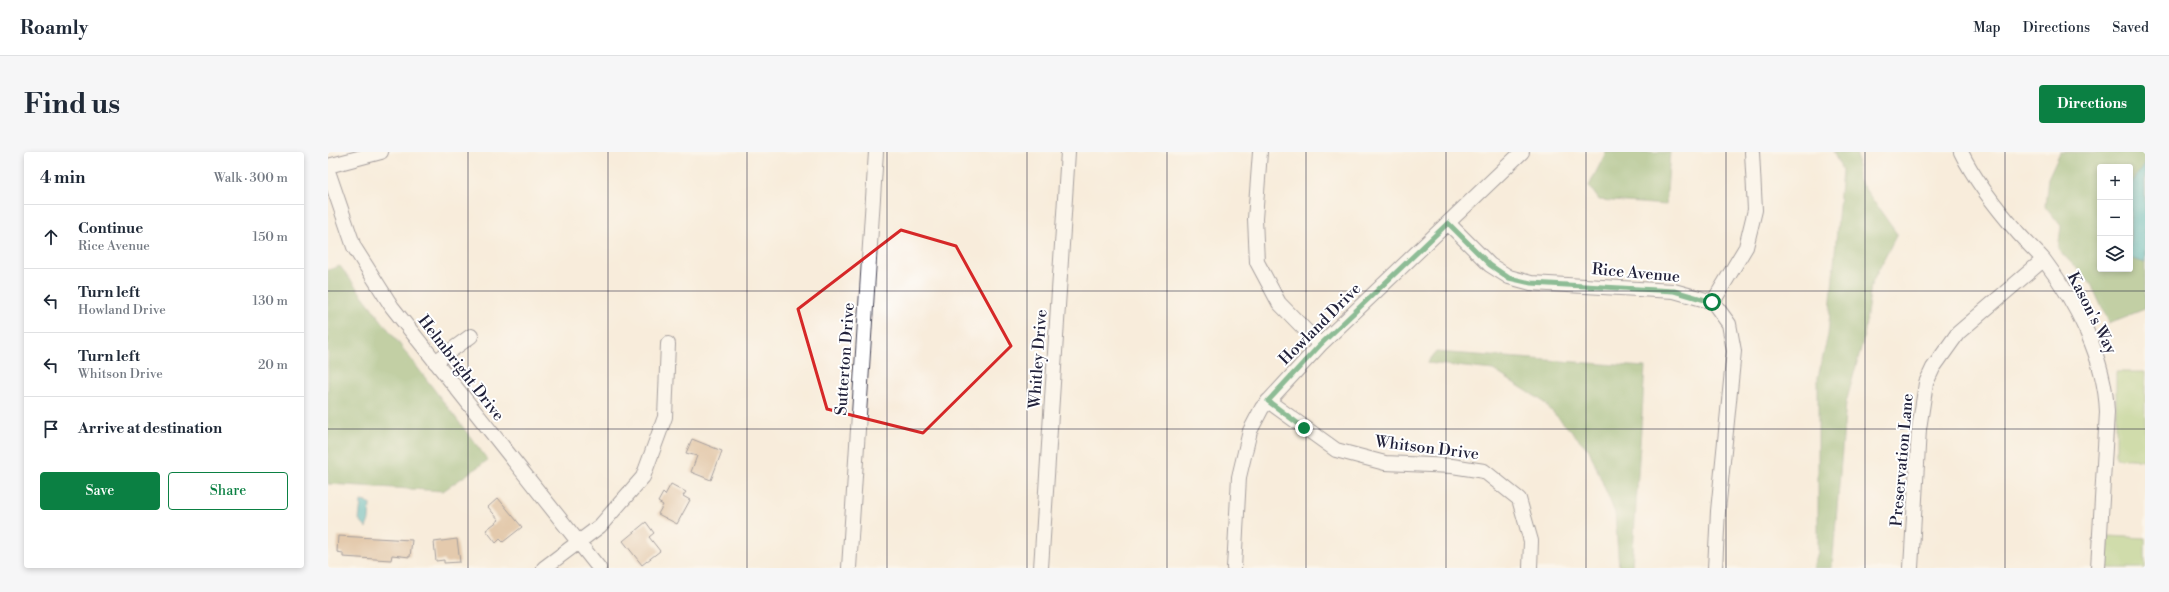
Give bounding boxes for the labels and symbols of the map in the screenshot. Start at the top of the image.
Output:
street label: Rice Avenue [1591,259,1681,287]
street label: Kason's Way [2063,269,2121,357]
street label: Howland Drive [1275,279,1365,369]
route start [1703,293,1721,311]
street label: Sutterton Drive [831,302,859,416]
street label: Whitley Drive [1024,309,1051,410]
street label: Helmbright Drive [413,311,509,425]
street label: Preservation Lane [1886,393,1918,527]
route end [1295,419,1313,437]
street label: Whitson Drive [1373,432,1480,464]

